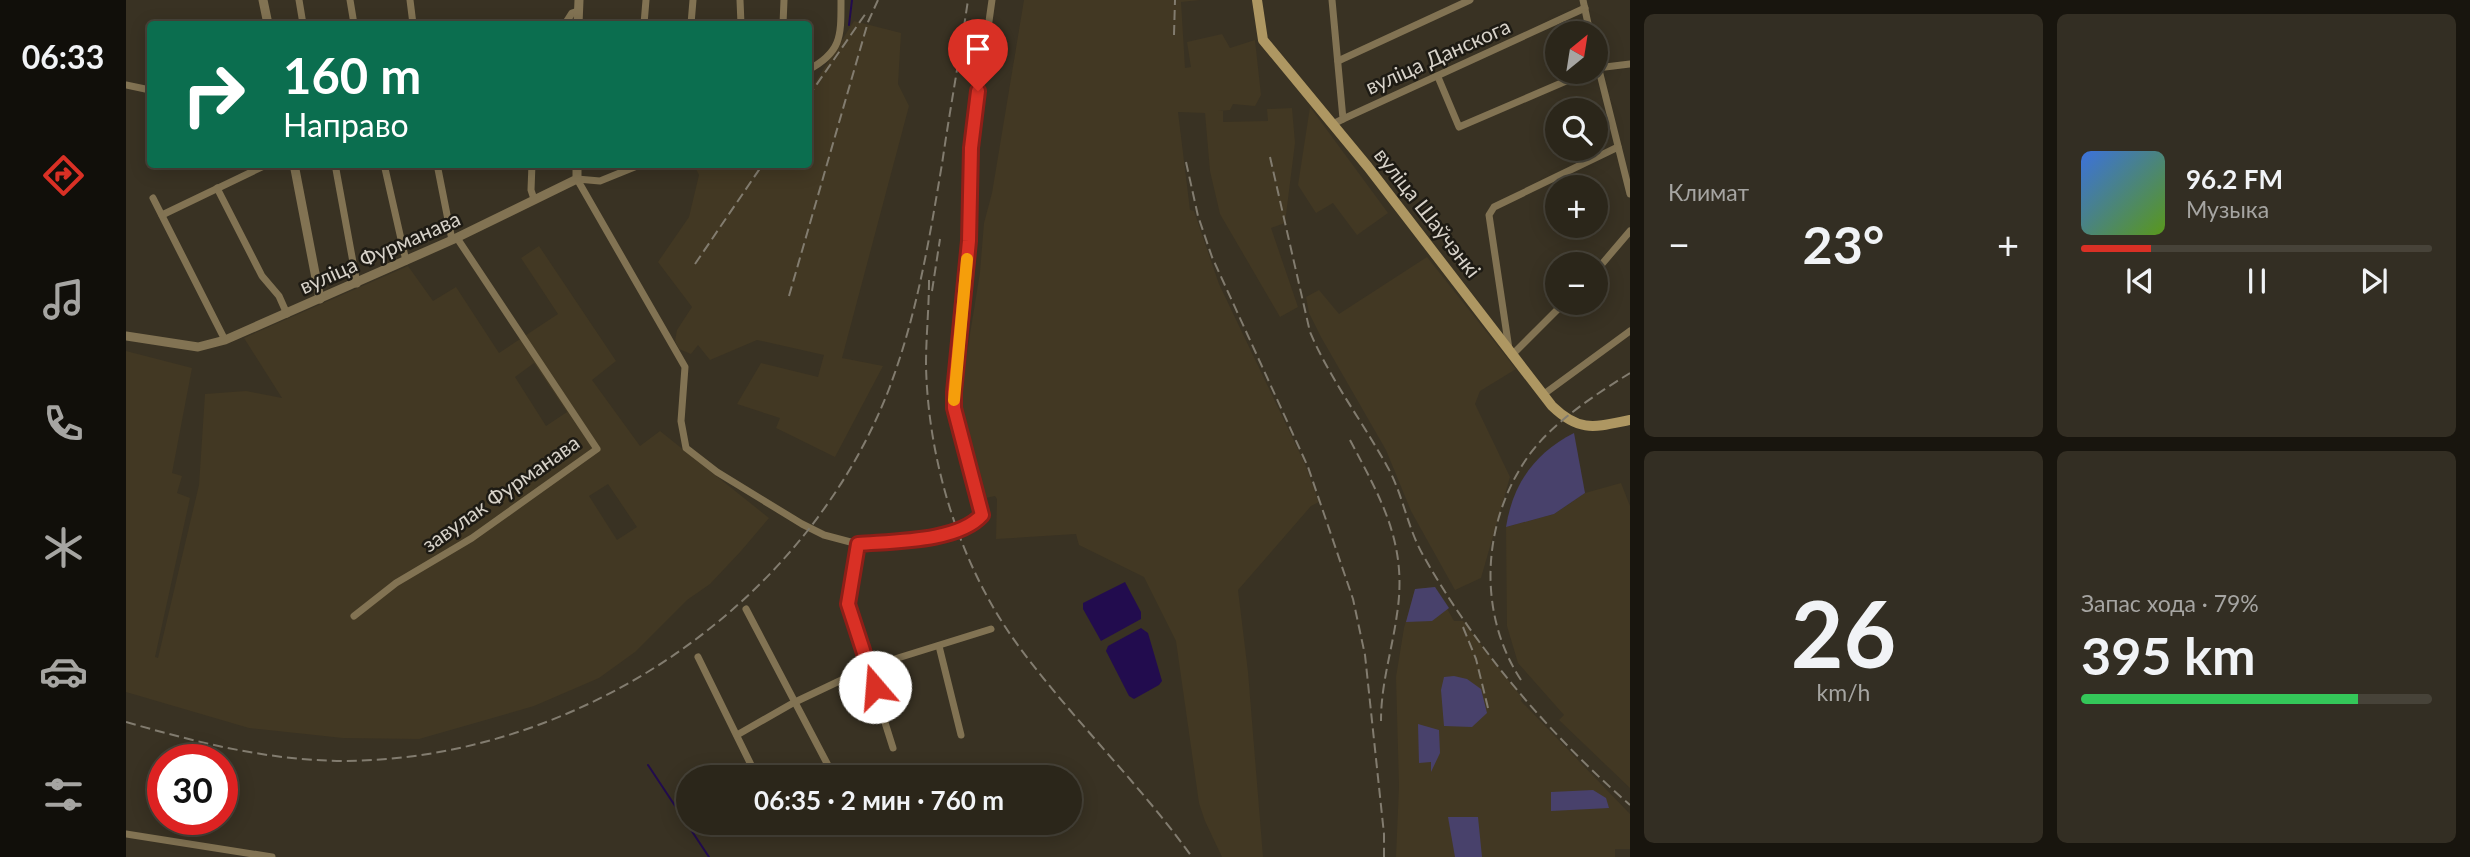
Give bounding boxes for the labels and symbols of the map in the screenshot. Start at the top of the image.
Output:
street label: вуліца Данскога [1361,13,1514,99]
pin [948,19,1008,91]
north arrow [1545,21,1608,84]
street label: вуліца Шаўчэнкі [1370,142,1487,282]
street label: вуліца Фурманава [295,205,464,298]
street label: завулак Фурманава [417,429,584,556]
position arrow [838,650,912,724]
speed limit sign: 30 [147,744,238,835]

